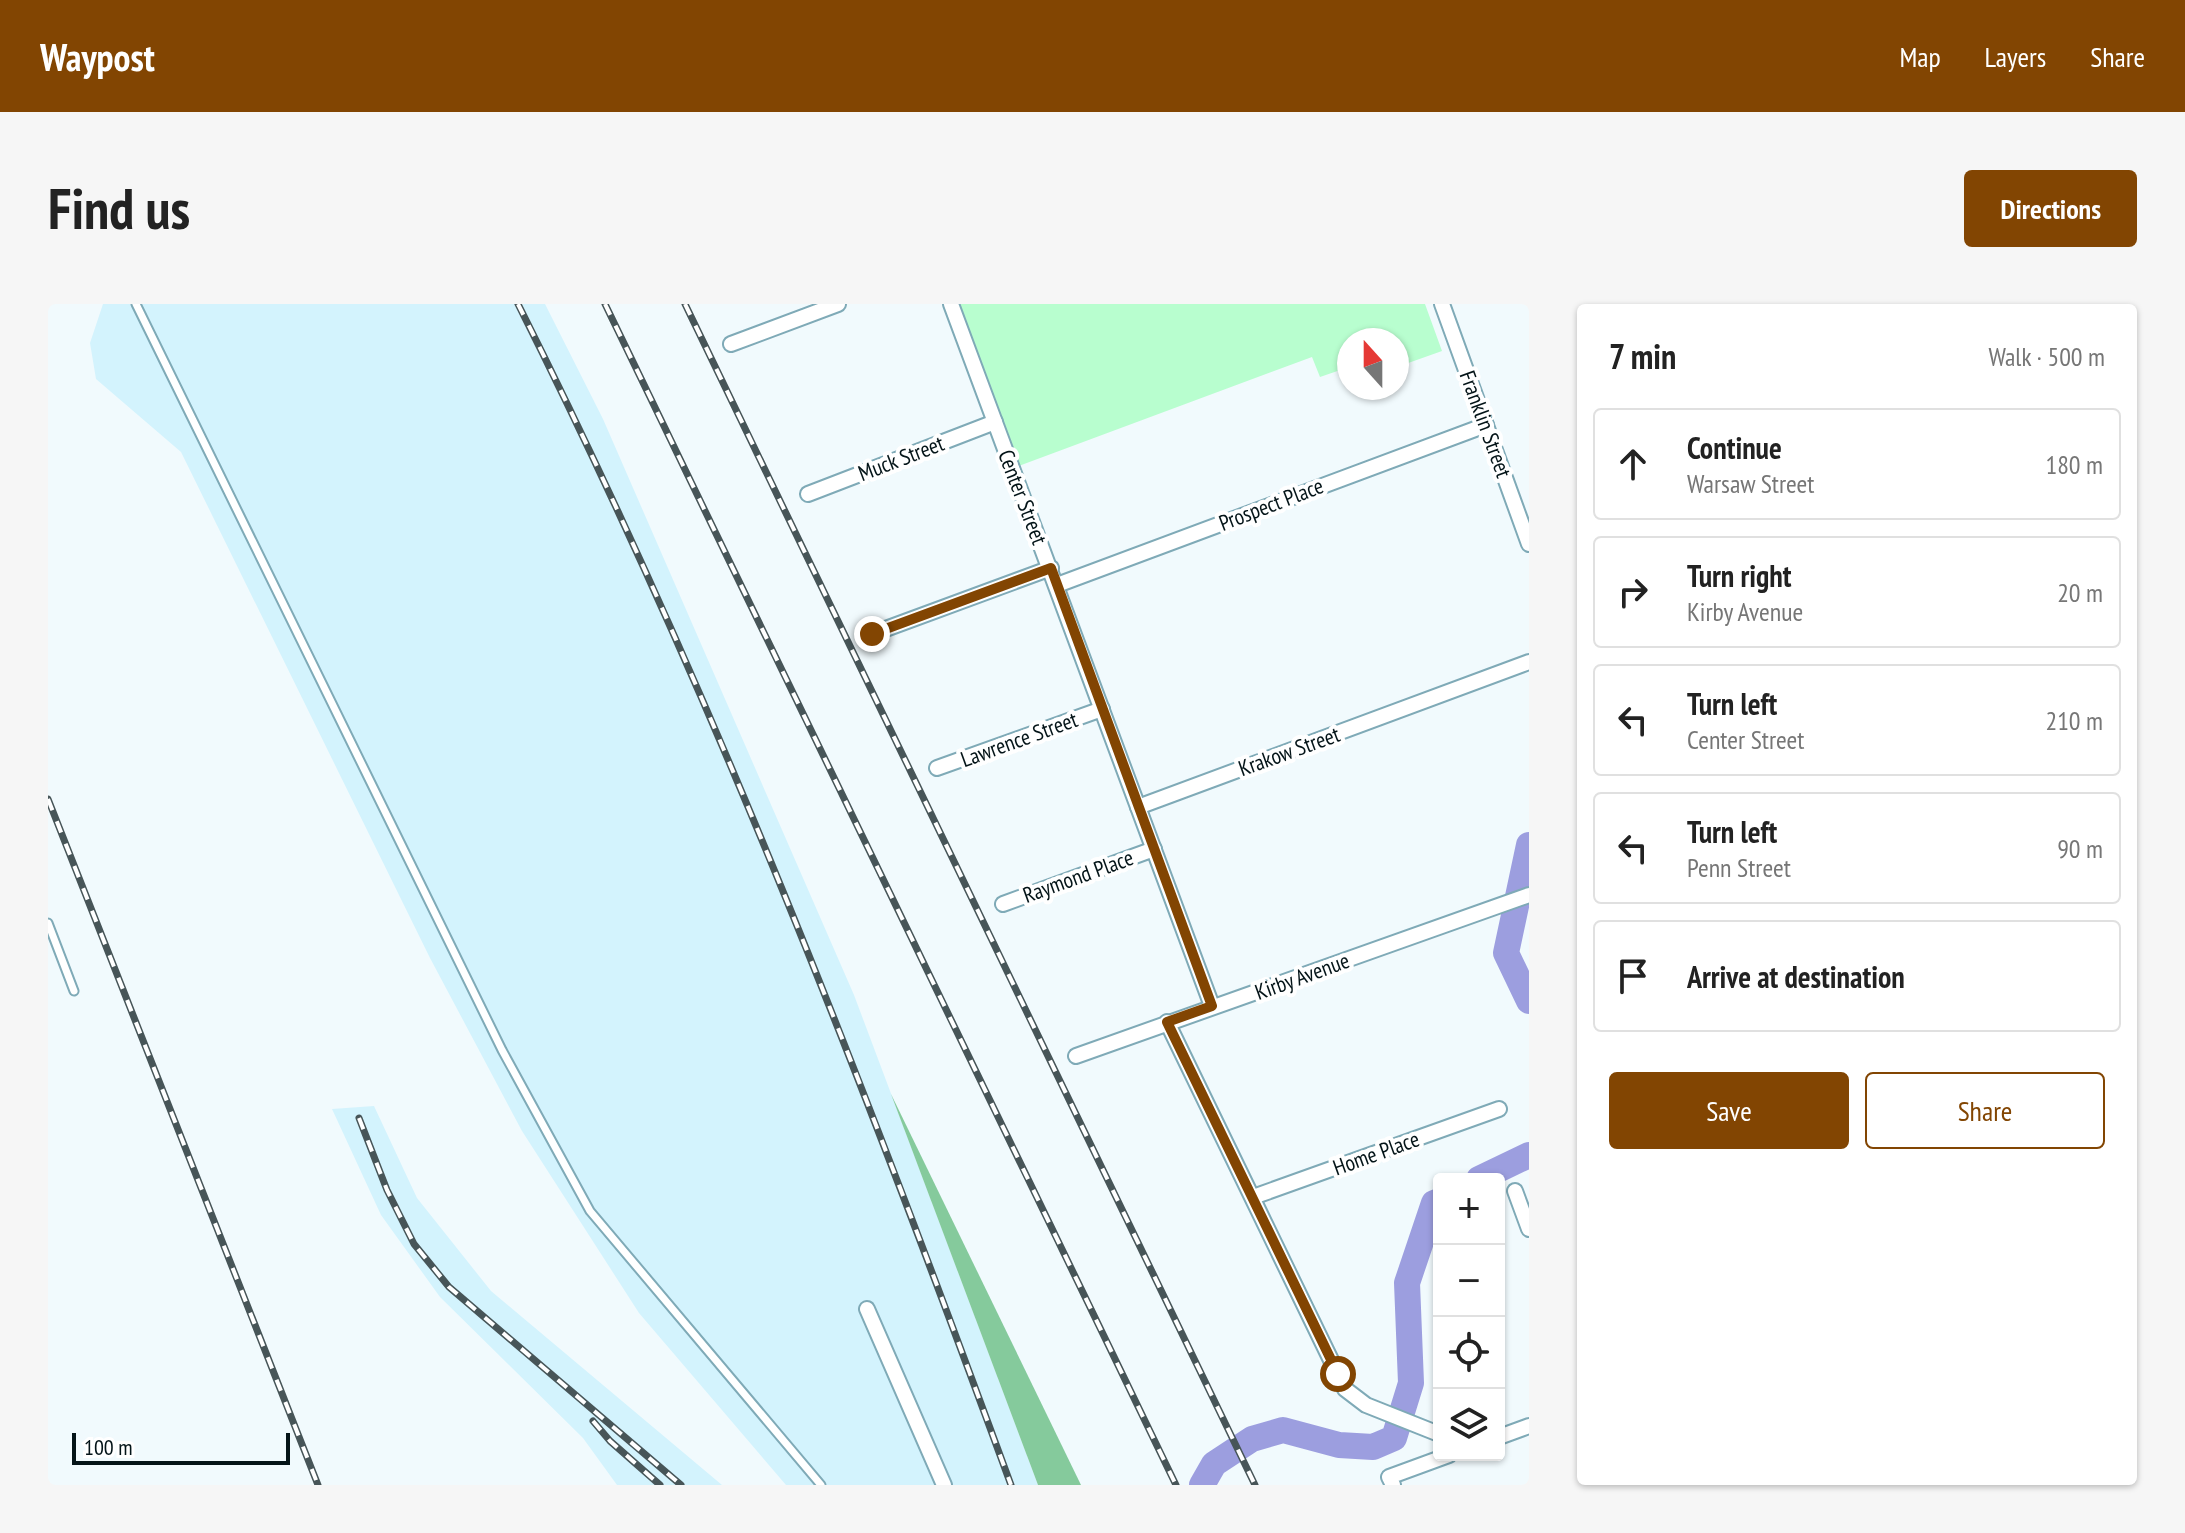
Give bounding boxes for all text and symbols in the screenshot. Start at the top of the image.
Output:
text: Waypost [40,32,155,81]
text: Map [1899,38,1941,75]
text: Layers [1985,38,2046,75]
text: Share [2090,38,2145,75]
button: Directions [1964,170,2137,247]
text: Find us [48,172,190,244]
north arrow [1337,328,1409,400]
text: 7 min [1609,334,1676,378]
text: Walk · 500 m [1988,340,2105,373]
street label: Franklin Street [1454,367,1518,481]
text: Continue [1687,428,1782,467]
street label: Muck Street [854,429,948,487]
icon: ahead [1611,442,1655,486]
street label: Center Street [992,446,1054,548]
text: 180 m [2045,448,2103,481]
text: Warsaw Street [1687,467,1814,500]
street label: Prospect Place [1215,471,1327,537]
text: Turn right [1687,556,1791,595]
icon: right [1611,570,1655,614]
text: 20 m [2057,576,2103,609]
text: Kirby Avenue [1687,595,1803,628]
route end [854,616,890,652]
text: Turn left [1687,684,1777,723]
icon: left [1611,698,1655,742]
text: 210 m [2045,704,2103,737]
street label: Lawrence Street [957,705,1081,773]
street label: Krakow Street [1235,720,1343,782]
text: Center Street [1687,723,1804,756]
text: Turn left [1687,812,1777,851]
icon: left [1611,826,1655,870]
text: 90 m [2057,832,2103,865]
street label: Raymond Place [1019,843,1137,909]
text: Penn Street [1687,851,1791,884]
street label: Kirby Avenue [1251,946,1353,1006]
icon: arrive [1611,954,1655,998]
text: Arrive at destination [1687,957,1905,996]
button: Save [1609,1072,1849,1149]
button: Share [1865,1072,2105,1149]
street label: Home Place [1329,1124,1423,1182]
map controls [1433,1173,1505,1461]
button: + [1433,1173,1505,1245]
button: − [1433,1245,1505,1317]
button: locate [1433,1317,1505,1389]
route start [1320,1356,1356,1392]
button: layers [1433,1389,1505,1461]
scale bar [72,1429,290,1465]
text: 100 m [84,1433,133,1461]

